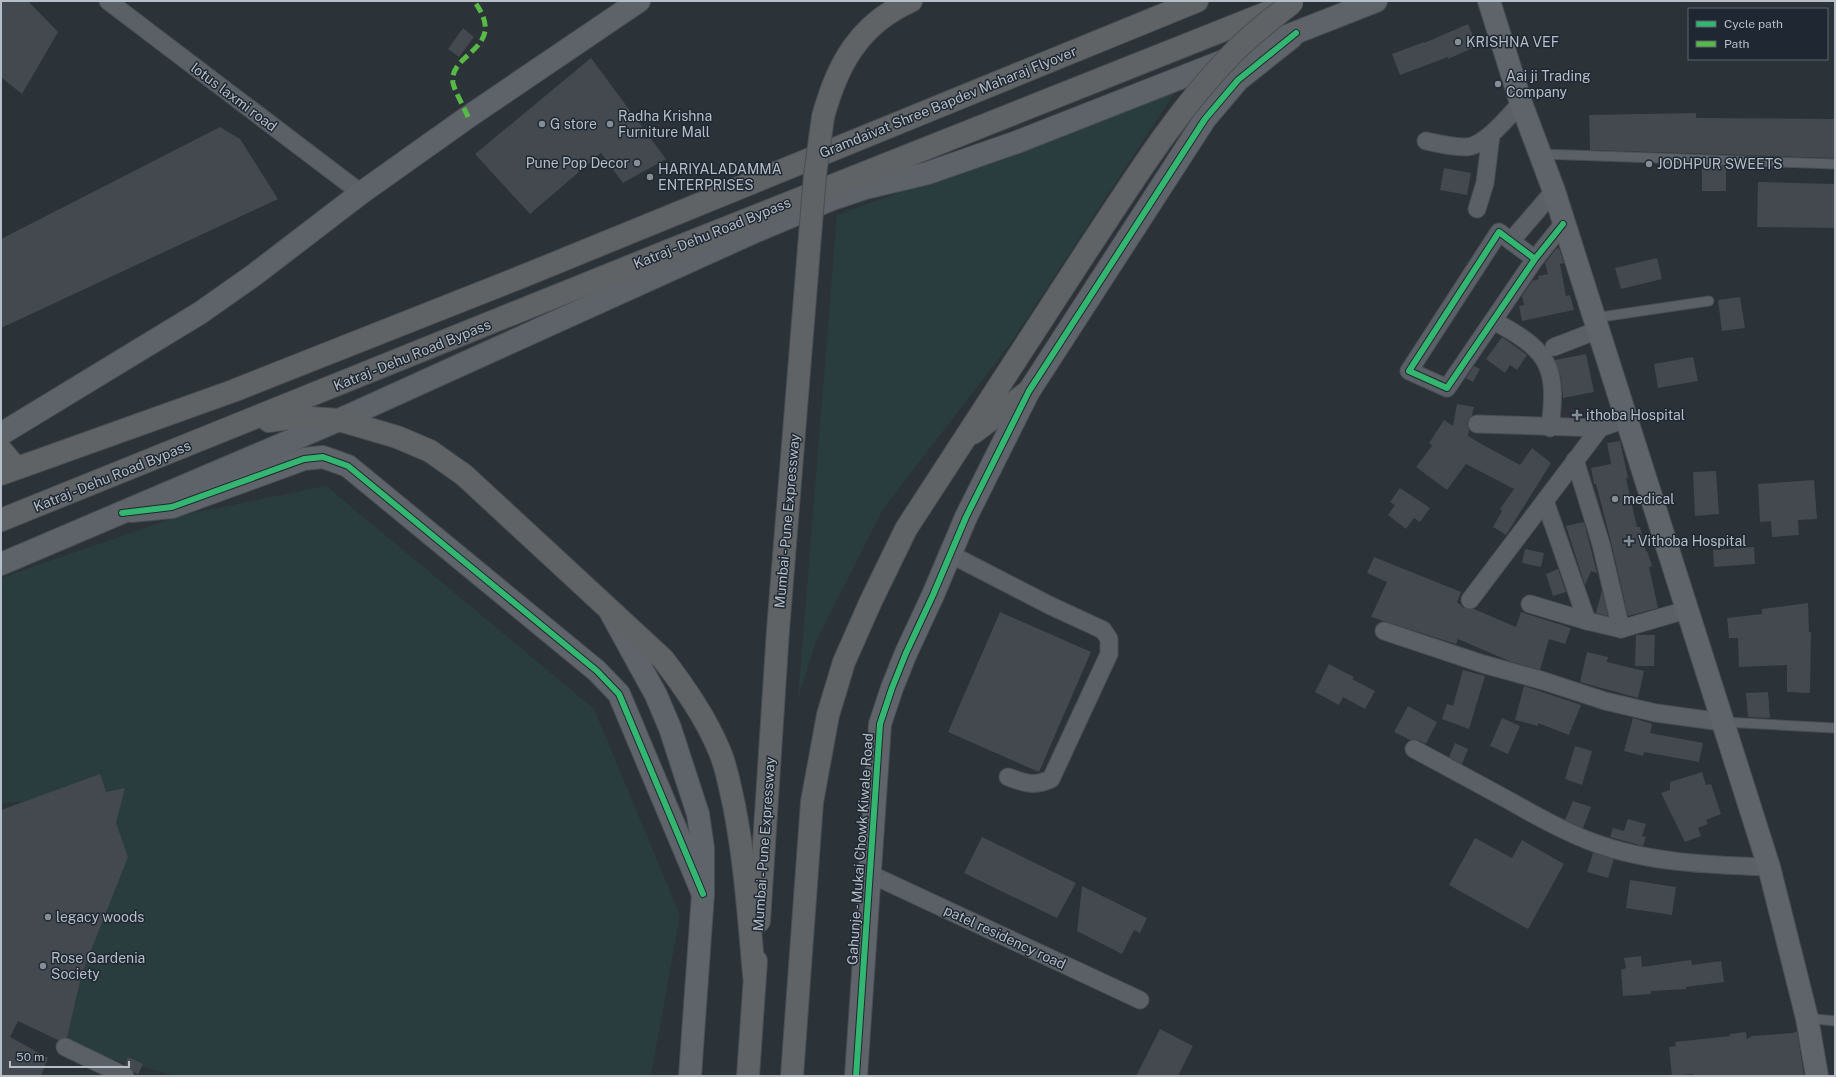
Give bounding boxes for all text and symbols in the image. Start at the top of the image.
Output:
legend [1688,8,1828,60]
text: Cycle path [1724,17,1783,31]
place label: KRISHNA VEF [1466,34,1559,50]
marker: KRISHNA VEF [1453,37,1463,47]
text: Path [1724,37,1750,51]
street label: Gramdaivat Shree Bapdev Maharaj Flyover [817,43,1079,161]
street label: lotus laxmi road [188,60,280,134]
place label: Aai ji Trading Company [1506,68,1591,100]
marker: Aai ji Trading Company [1493,79,1503,89]
place label: Radha Krishna Furniture Mall [618,108,712,140]
place label: G store [550,116,597,132]
marker: G store [537,119,547,129]
marker: Radha Krishna Furniture Mall [605,119,615,129]
place label: Pune Pop Decor [526,155,629,171]
place label: JODHPUR SWEETS [1657,156,1783,172]
marker: Pune Pop Decor [632,158,642,168]
marker: JODHPUR SWEETS [1644,159,1654,169]
place label: HARIYALADAMMA ENTERPRISES [658,161,782,193]
marker: HARIYALADAMMA ENTERPRISES [645,172,655,182]
street label: Katraj - Dehu Road Bypass [631,194,793,272]
street label: Katraj - Dehu Road Bypass [331,316,493,394]
place label: ithoba Hospital [1586,407,1685,423]
marker: ithoba Hospital [1571,409,1583,421]
street label: Mumbai - Pune Expressway [771,433,803,609]
street label: Katraj - Dehu Road Bypass [31,437,193,515]
place label: medical [1623,491,1674,507]
marker: medical [1610,494,1620,504]
place label: Vithoba Hospital [1638,533,1747,549]
marker: Vithoba Hospital [1623,535,1635,547]
street label: Gahunje - Mukai Chowk Kiwale Road [844,732,876,966]
street label: Mumbai - Pune Expressway [750,756,778,932]
street label: patel residency road [942,902,1068,972]
place label: legacy woods [56,909,144,925]
marker: legacy woods [43,912,53,922]
place label: Rose Gardenia Society [51,950,145,982]
marker: Rose Gardenia Society [38,961,48,971]
scale bar [10,1043,129,1069]
text: 50 m [16,1050,44,1064]

